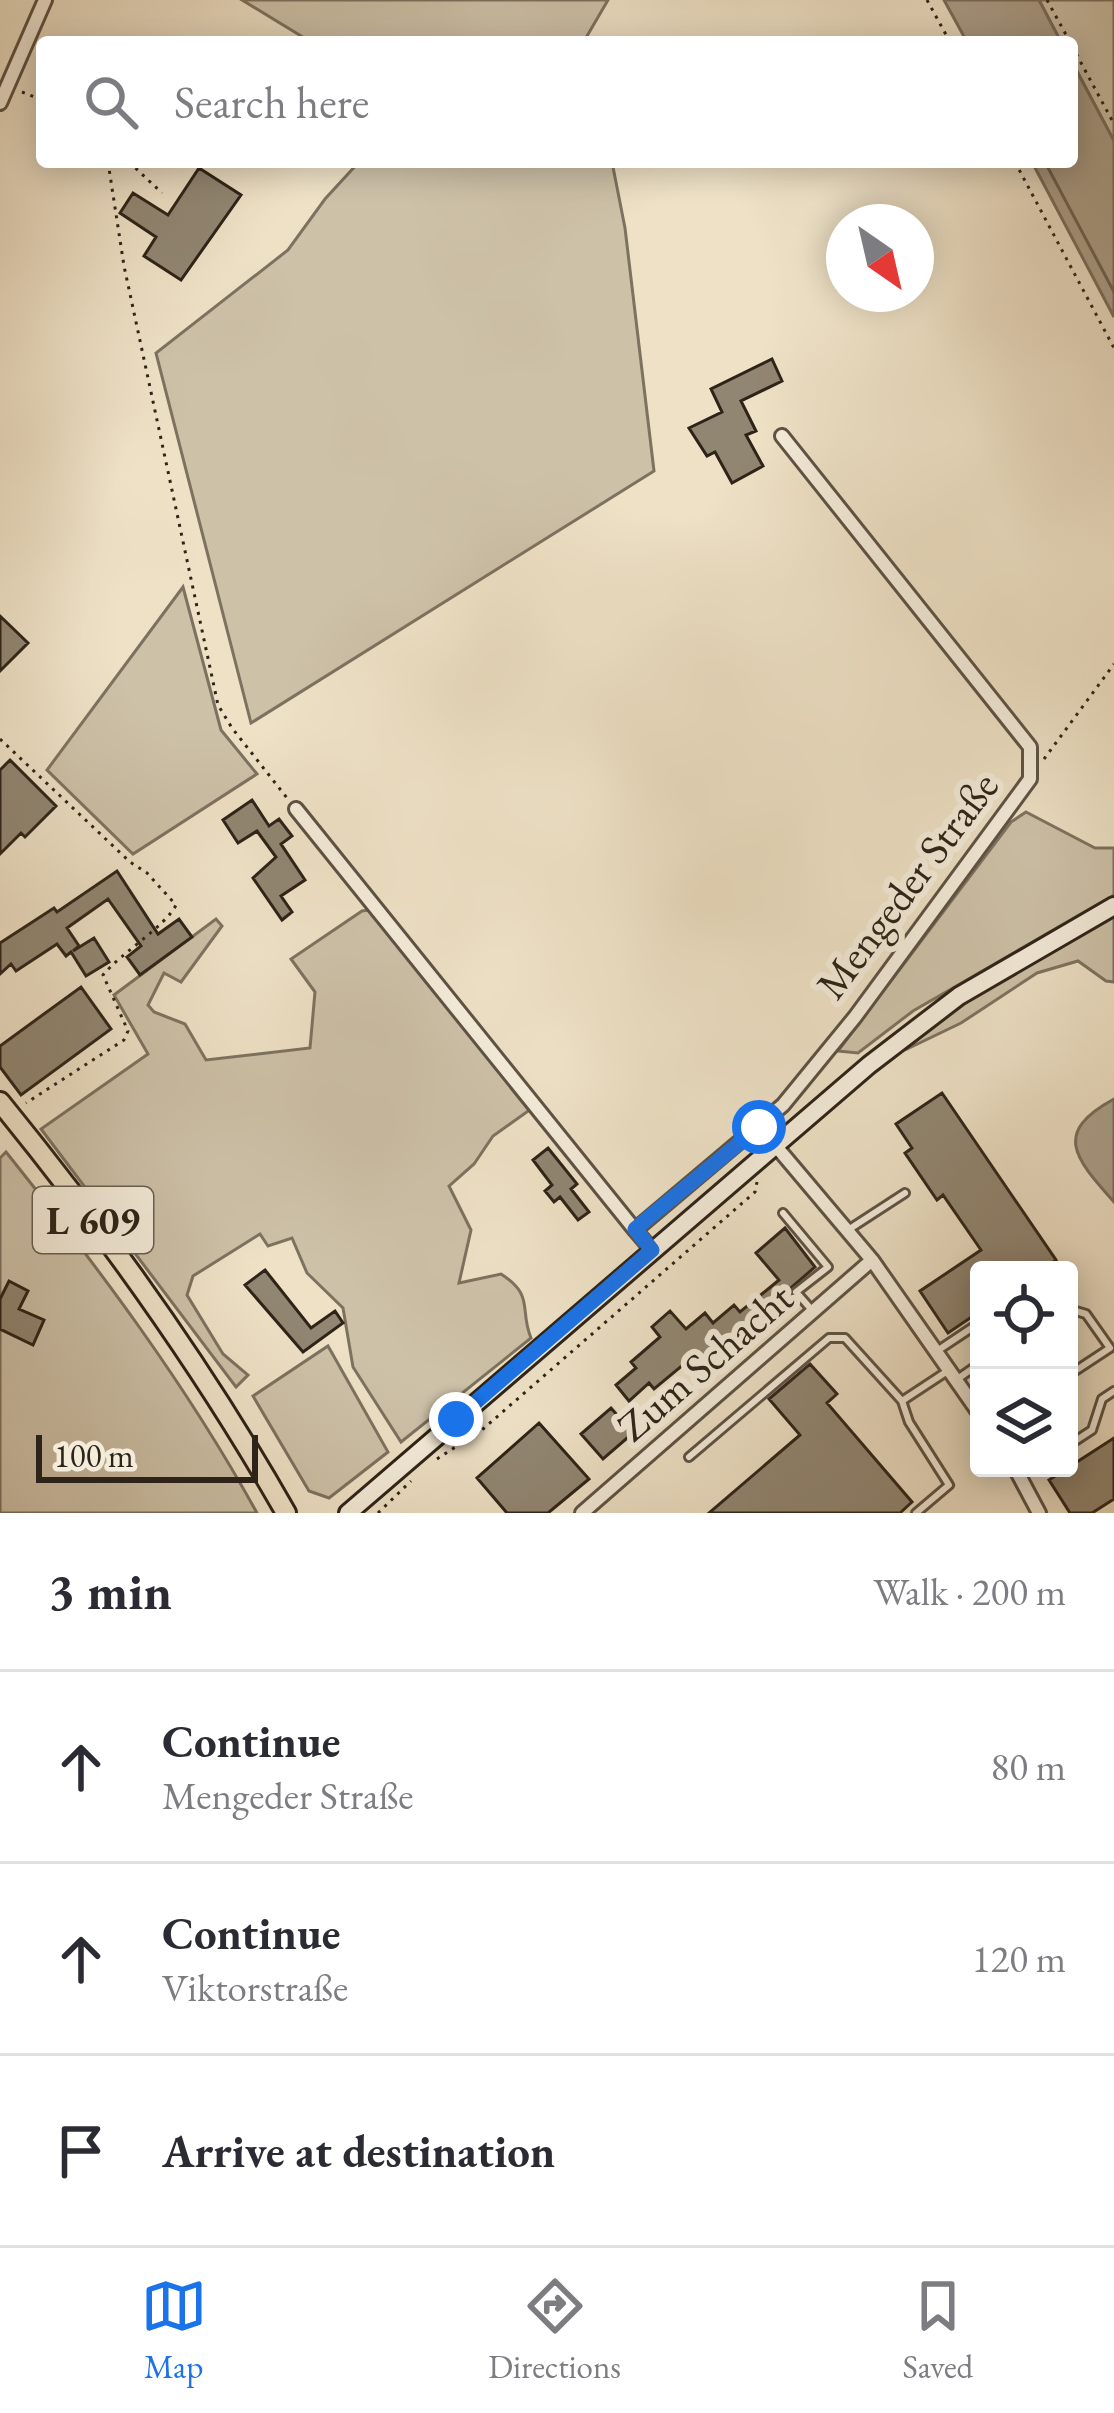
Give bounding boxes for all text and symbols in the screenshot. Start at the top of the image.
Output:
search box [36,36,1078,168]
icon: search [78,69,144,135]
text: Search here [174,73,369,131]
north arrow [826,204,934,312]
street label: Mengeder Straße [804,760,1010,1010]
route start [732,1100,786,1154]
road number: L 609 [33,1187,153,1253]
map controls [970,1261,1078,1477]
button: locate [970,1261,1078,1369]
street label: Zum Schacht [606,1271,804,1453]
button: layers [970,1369,1078,1477]
route end [429,1392,483,1446]
scale bar [36,1429,258,1482]
text: 100 m [54,1434,134,1477]
text: 3 min [48,1558,172,1624]
text: Walk · 200 m [873,1566,1066,1617]
text: Continue [162,1712,340,1770]
icon: ahead [48,1734,114,1800]
text: 80 m [990,1741,1066,1792]
text: Mengeder Straße [162,1770,414,1821]
text: Continue [162,1904,340,1962]
icon: ahead [48,1926,114,1992]
text: 120 m [972,1933,1066,1984]
text: Viktorstraße [162,1962,348,2013]
icon: arrive [48,2118,114,2184]
text: Arrive at destination [162,2122,555,2180]
tab: Map [141,2273,207,2388]
tab: Directions [488,2273,621,2388]
tab: Saved [903,2273,973,2388]

